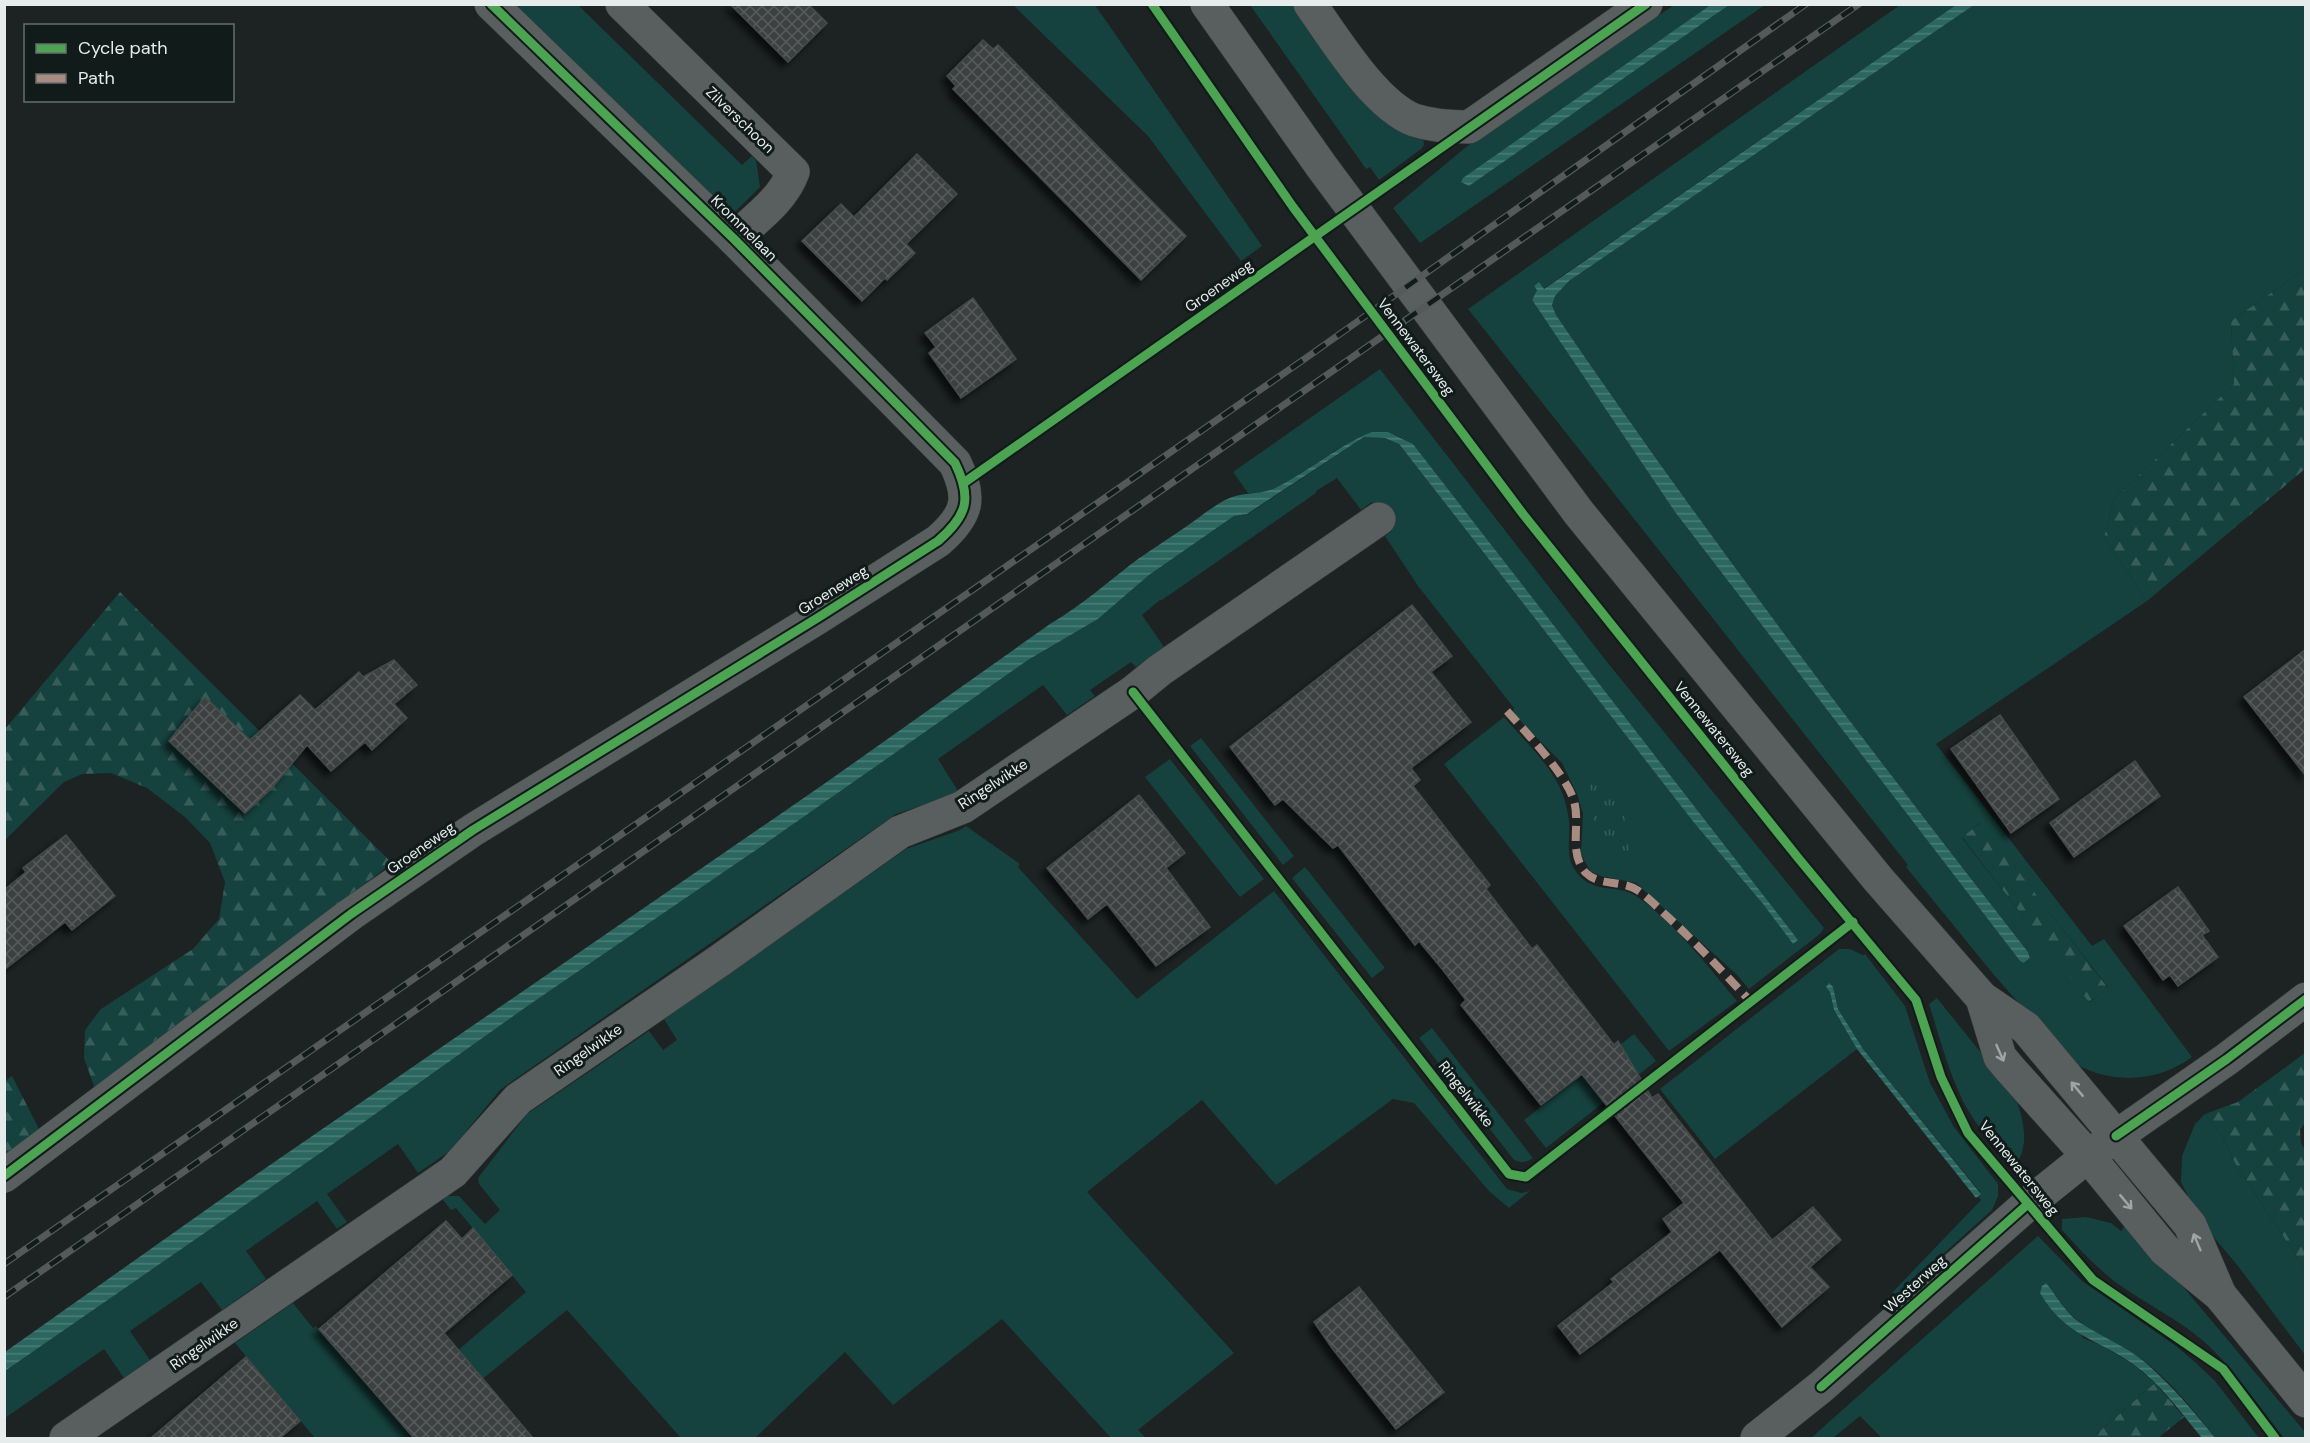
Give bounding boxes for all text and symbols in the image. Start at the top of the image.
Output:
legend [24,24,234,102]
text: Cycle path [78,36,168,60]
text: Path [78,66,115,90]
street label: Zilverschoon [701,82,779,158]
street label: Krommelaan [706,190,782,266]
street label: Groeneweg [1181,255,1257,317]
street label: Vennewatersweg [1373,294,1459,400]
street label: Groeneweg [794,561,872,619]
street label: Vennewatersweg [1669,677,1759,781]
street label: Ringelwikke [954,754,1032,814]
street label: Groeneweg [383,817,459,879]
street label: Ringelwikke [550,1019,626,1081]
one-way arrow [1995,1044,2006,1062]
street label: Ringelwikke [1434,1057,1498,1131]
one-way arrow [2070,1081,2083,1097]
street label: Vennewatersweg [1974,1116,2064,1220]
one-way arrow [2119,1194,2132,1210]
one-way arrow [2191,1233,2202,1251]
street label: Westerweg [1880,1251,1950,1317]
street label: Ringelwikke [166,1313,242,1375]

